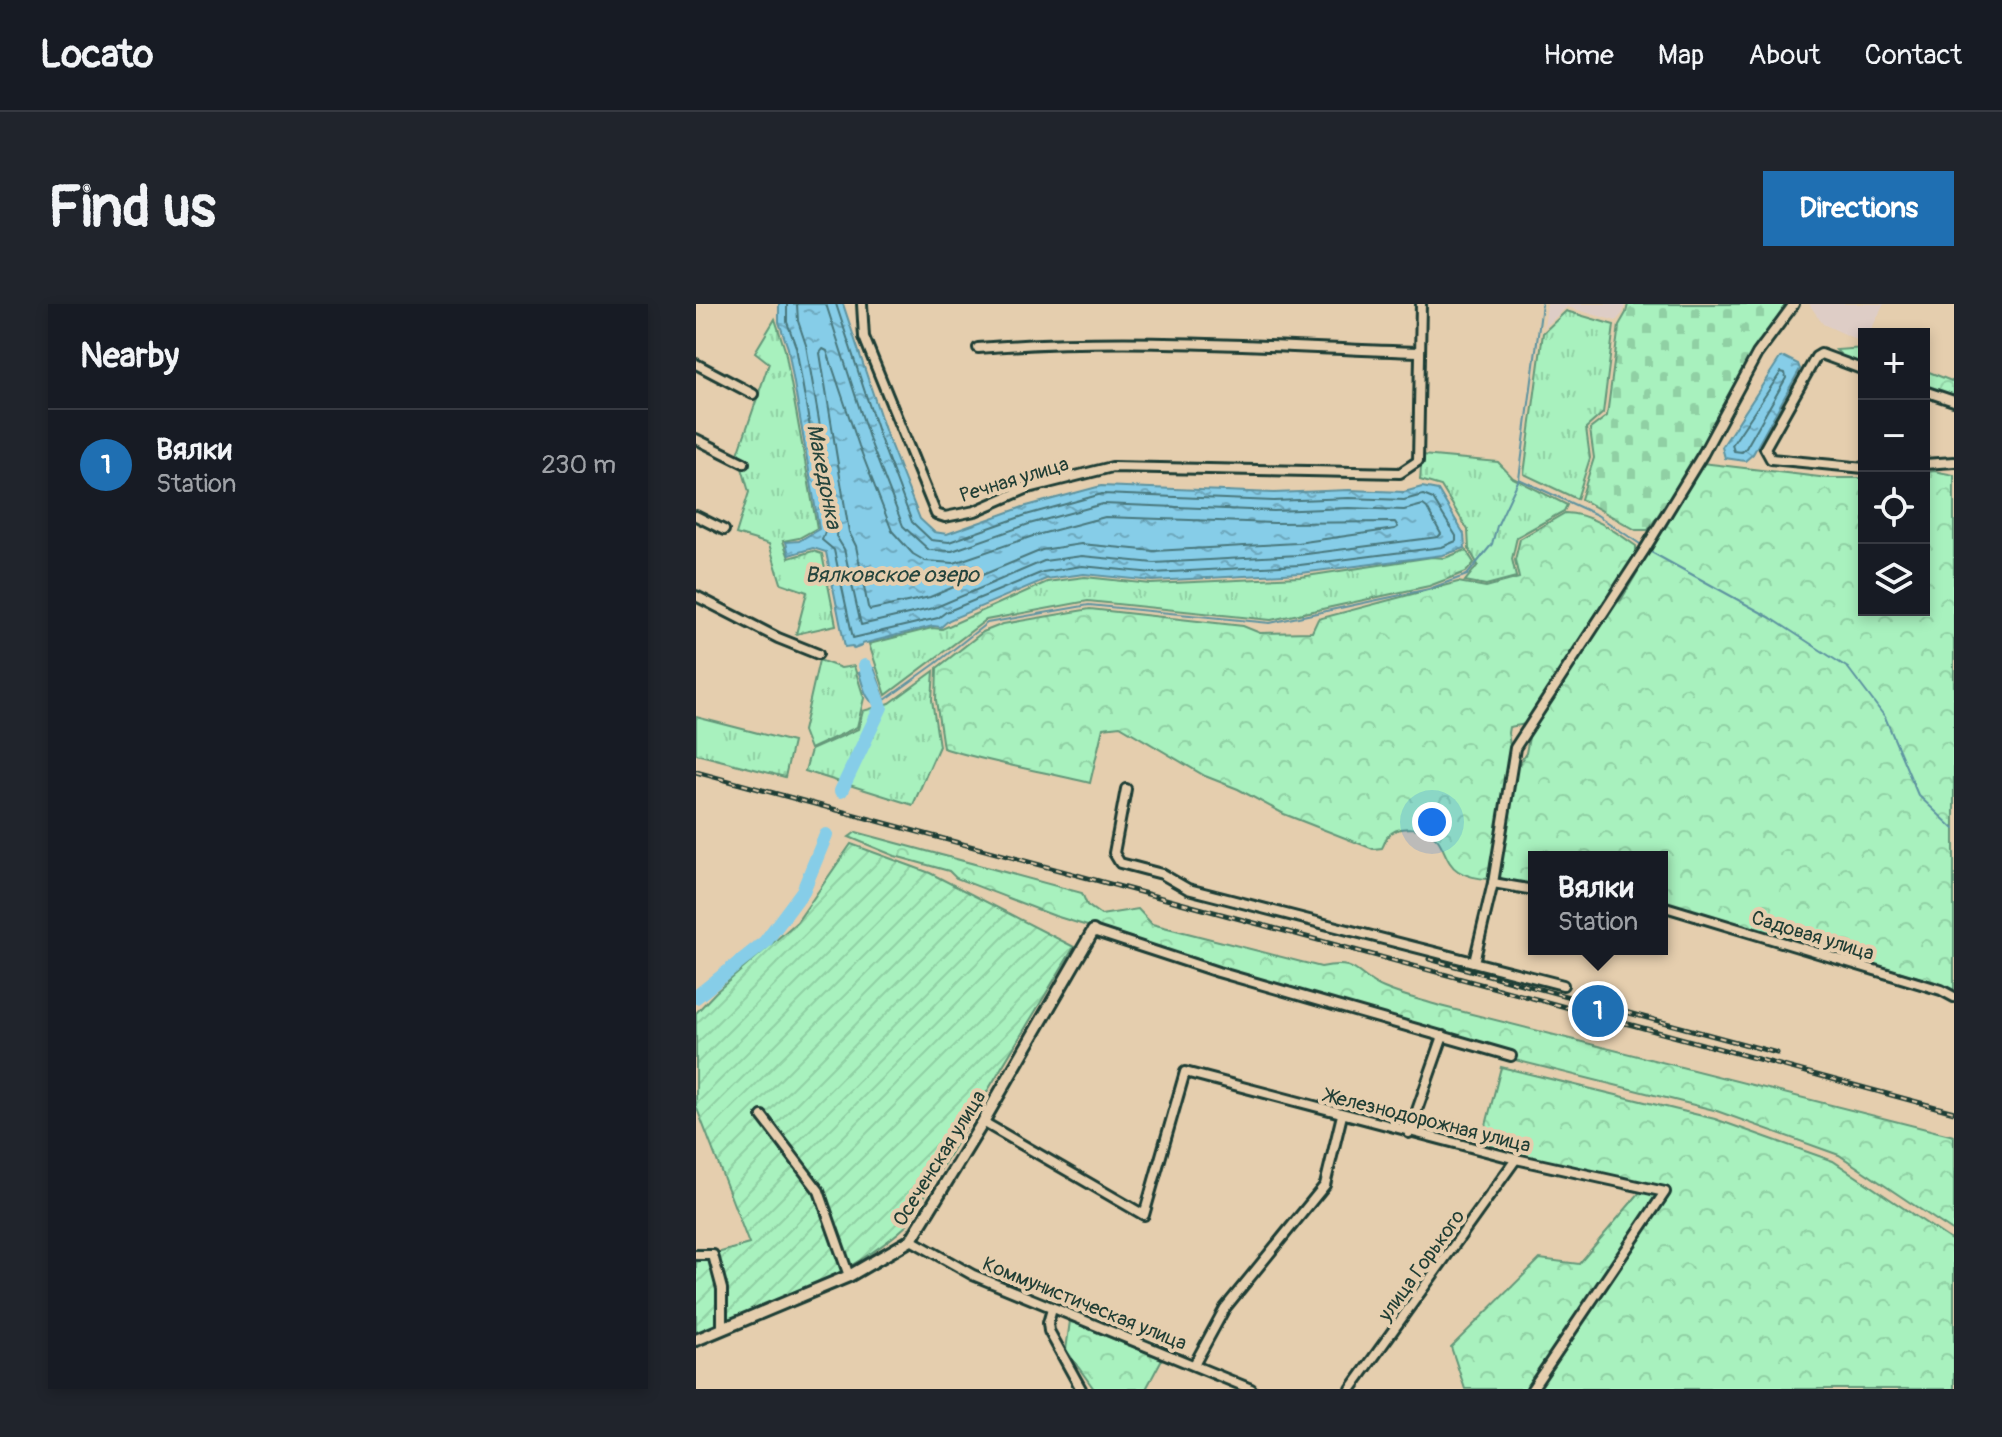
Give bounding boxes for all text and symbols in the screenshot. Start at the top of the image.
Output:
text: Locato [40,31,153,79]
text: Home [1543,38,1614,73]
text: Map [1658,38,1704,73]
text: About [1748,38,1821,73]
text: Contact [1865,38,1962,73]
button: Directions [1763,171,1954,246]
text: Find us [48,174,216,243]
map controls [1858,328,1930,616]
button: + [1858,328,1930,400]
text: Nearby [80,335,179,378]
button: − [1858,400,1930,472]
water label: Македонка [800,422,848,533]
text: Вялки [156,431,232,468]
text: 1 [101,449,111,481]
text: 230 m [541,449,616,481]
street label: Речная улица [957,451,1072,508]
text: Station [156,468,236,500]
button: locate [1858,472,1930,544]
button: layers [1858,544,1930,616]
water label: Вялковское озеро [805,561,981,589]
your location [1412,802,1452,842]
popup [1528,851,1668,955]
text: Вялки [1558,869,1633,906]
street label: Садовая улица [1748,905,1877,966]
text: Station [1558,906,1638,938]
pin: 1 [1572,981,1624,1041]
street label: Железнодорожная улица [1320,1082,1533,1158]
street label: Осеченская улица [887,1085,991,1231]
street label: улица Горького [1372,1204,1470,1327]
street label: Коммунистическая улица [979,1251,1191,1356]

